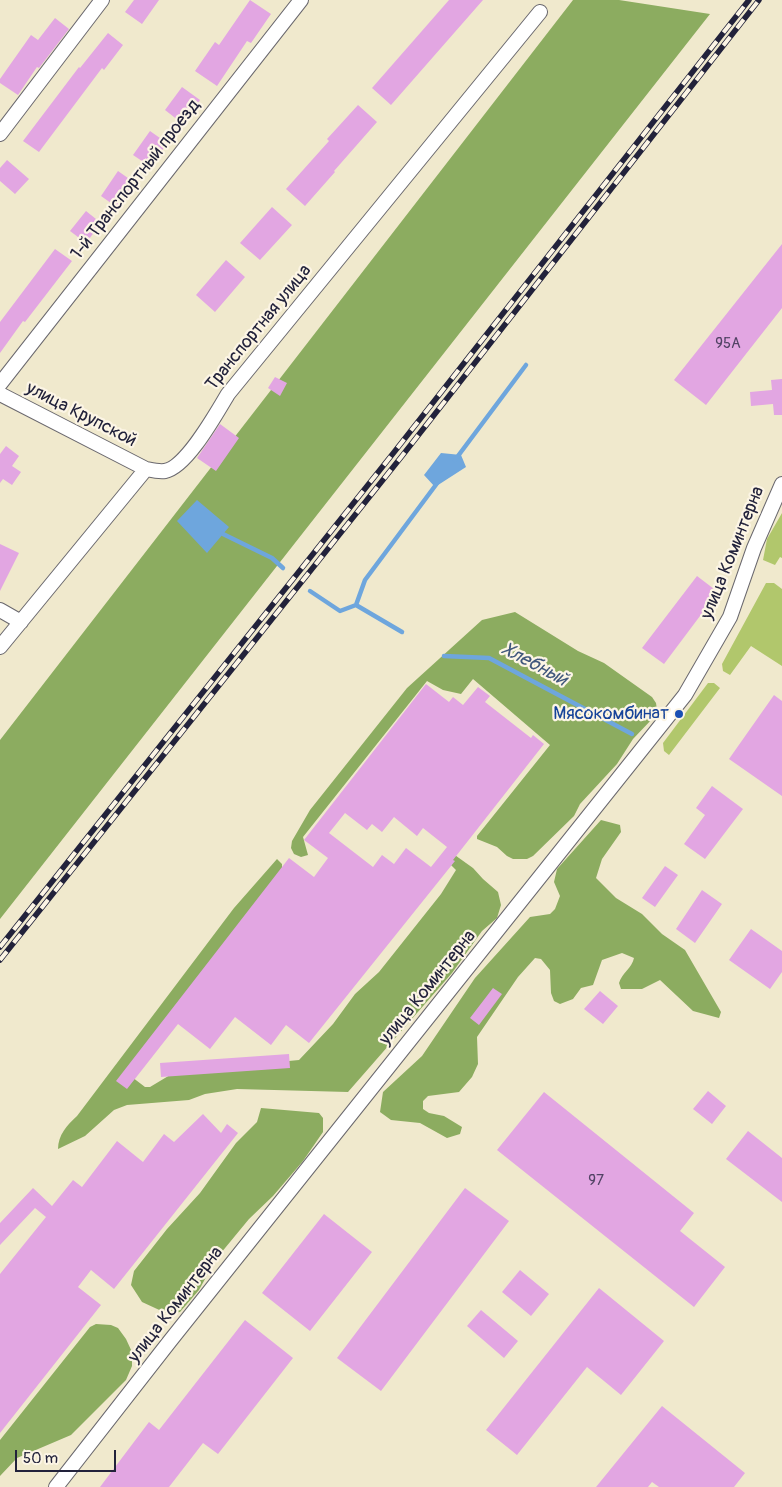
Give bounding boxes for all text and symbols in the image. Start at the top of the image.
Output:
street label: 1-й Транспортный проезд [67,96,205,264]
street label: Транспортная улица [202,261,316,395]
house number: 95А [715,335,741,353]
street label: улица Крупской [22,378,140,452]
street label: улица Коминтерна [697,483,769,623]
water label: Хлебный [497,638,571,692]
place label: Мясокомбинат [553,703,669,725]
marker: Мясокомбинат [673,708,685,720]
street label: улица Коминтерна [375,926,481,1050]
house number: 97 [588,1172,604,1190]
street label: улица Коминтерна [124,1243,228,1367]
scale bar [18,1440,119,1472]
text: 50 m [23,1449,58,1468]

